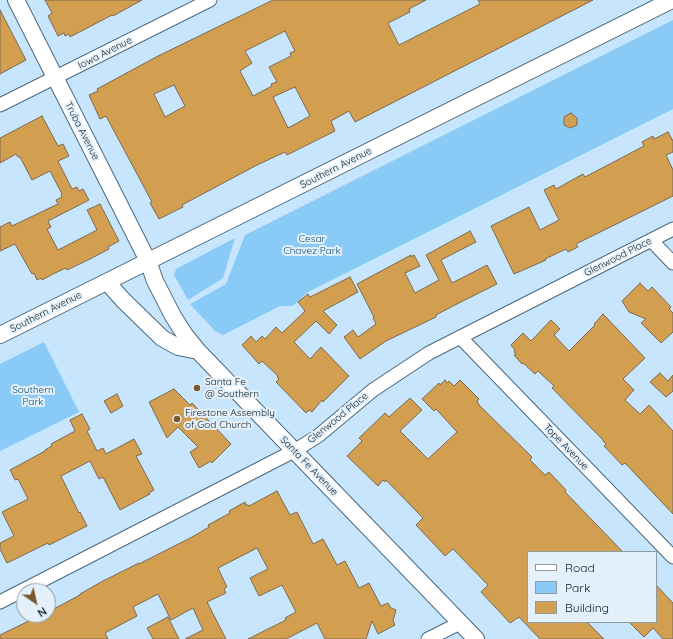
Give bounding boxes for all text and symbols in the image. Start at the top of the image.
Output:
street label: Iowa Avenue [76,34,134,72]
street label: Truba Avenue [62,100,102,162]
street label: Southern Avenue [298,145,374,191]
park label: Cesar Chavez Park [283,233,341,256]
street label: Glenwood Place [582,235,654,279]
street label: Southern Avenue [8,289,84,335]
place label: Santa Fe @ Southern [205,376,259,400]
marker: Santa Fe @ Southern [192,383,202,393]
park label: Southern Park [12,384,54,408]
street label: Glenwood Place [305,390,371,446]
place label: Firestone Assembly of God Church [185,407,275,430]
marker: Firestone Assembly of God Church [172,414,182,424]
street label: Tope Avenue [541,421,591,473]
street label: Santa Fe Avenue [278,434,340,498]
legend [527,551,657,623]
text: Road [565,560,595,575]
text: Park [565,580,590,595]
north arrow [16,583,56,623]
text: Building [565,600,609,615]
text: N [35,604,49,620]

